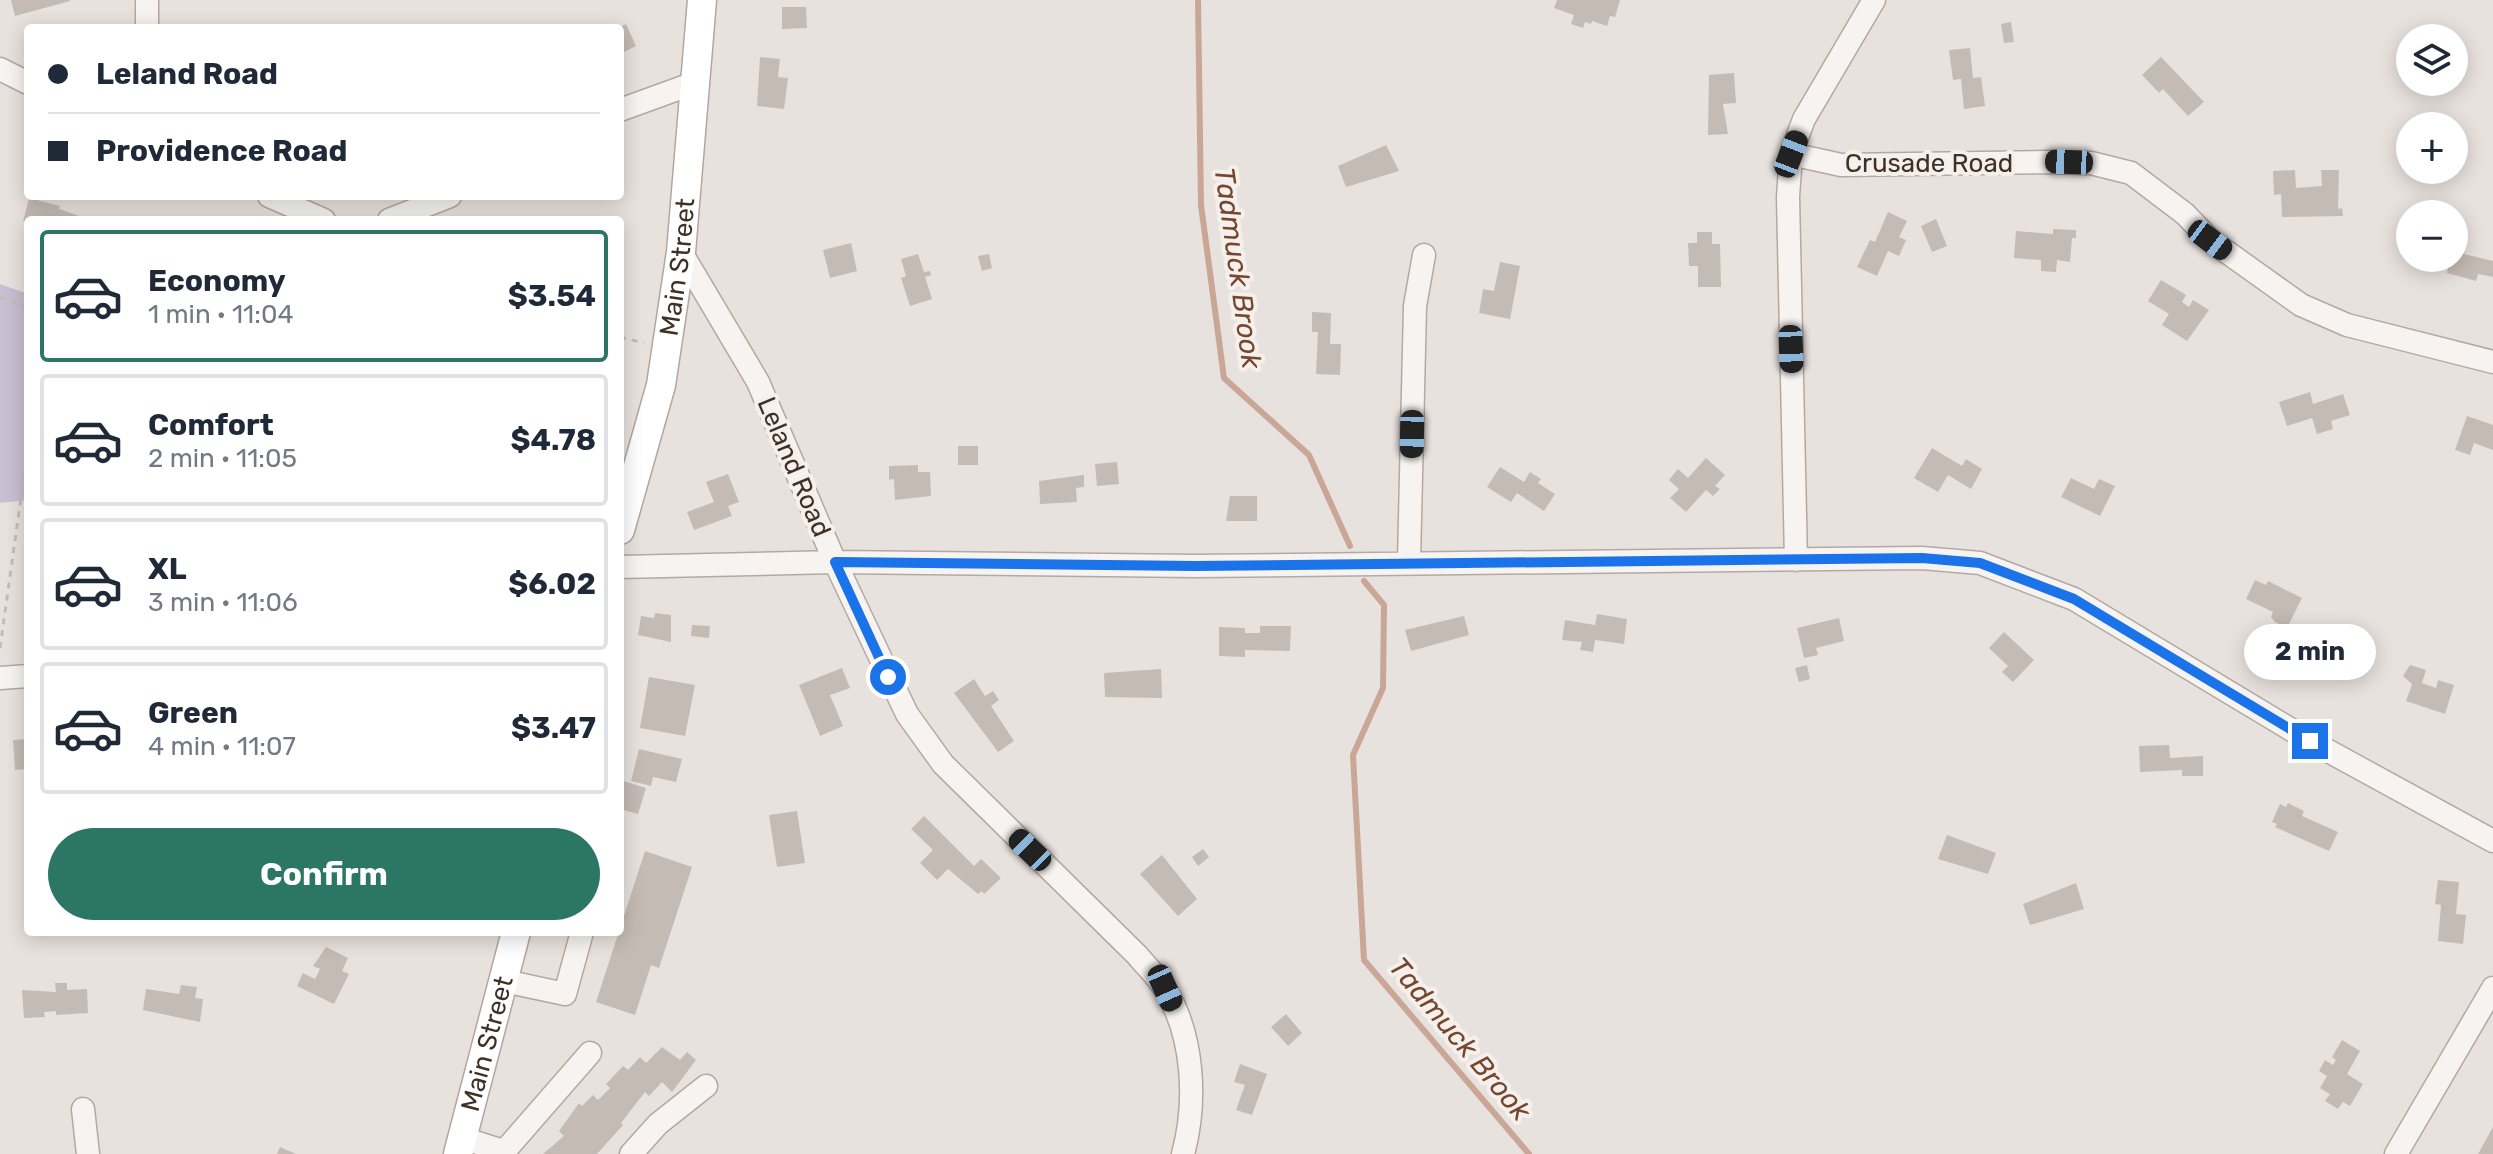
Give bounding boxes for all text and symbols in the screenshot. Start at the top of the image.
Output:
map controls [2396,24,2468,272]
button: layers [2396,24,2468,96]
text: Leland Road [96,56,278,92]
button: + [2396,112,2468,184]
car [1771,127,1811,181]
text: Providence Road [96,133,347,169]
street label: Crusade Road [1845,148,2013,179]
car [2045,149,2093,175]
water label: Tadmuck Brook [1208,165,1269,371]
street label: Main Street [653,197,701,338]
button: − [2396,200,2468,272]
car [2184,216,2236,264]
icon: car [52,260,124,332]
text: Economy [148,263,286,299]
text: $3.54 [508,278,596,314]
text: 1 min · 11:04 [148,299,294,330]
car [1778,325,1804,373]
street label: Leland Road [751,392,837,542]
icon: car [52,404,124,476]
text: Comfort [148,407,274,443]
car [1400,410,1424,458]
text: $4.78 [511,422,596,458]
text: 2 min · 11:05 [148,443,297,474]
icon: car [52,548,124,620]
text: XL [148,551,187,587]
text: $6.02 [508,566,596,602]
text: 3 min · 11:06 [148,587,298,618]
callout: 2 min [2244,625,2376,681]
text: 2 min [2275,636,2345,667]
route start [870,659,906,695]
icon: car [52,692,124,764]
text: Green [148,695,238,731]
text: $3.47 [511,710,596,746]
route end [2292,723,2328,759]
text: 4 min · 11:07 [148,731,296,762]
car [1004,825,1056,875]
button: Confirm [48,828,600,920]
water label: Tadmuck Brook [1382,951,1538,1128]
car [1144,961,1186,1015]
street label: Main Street [454,973,519,1115]

